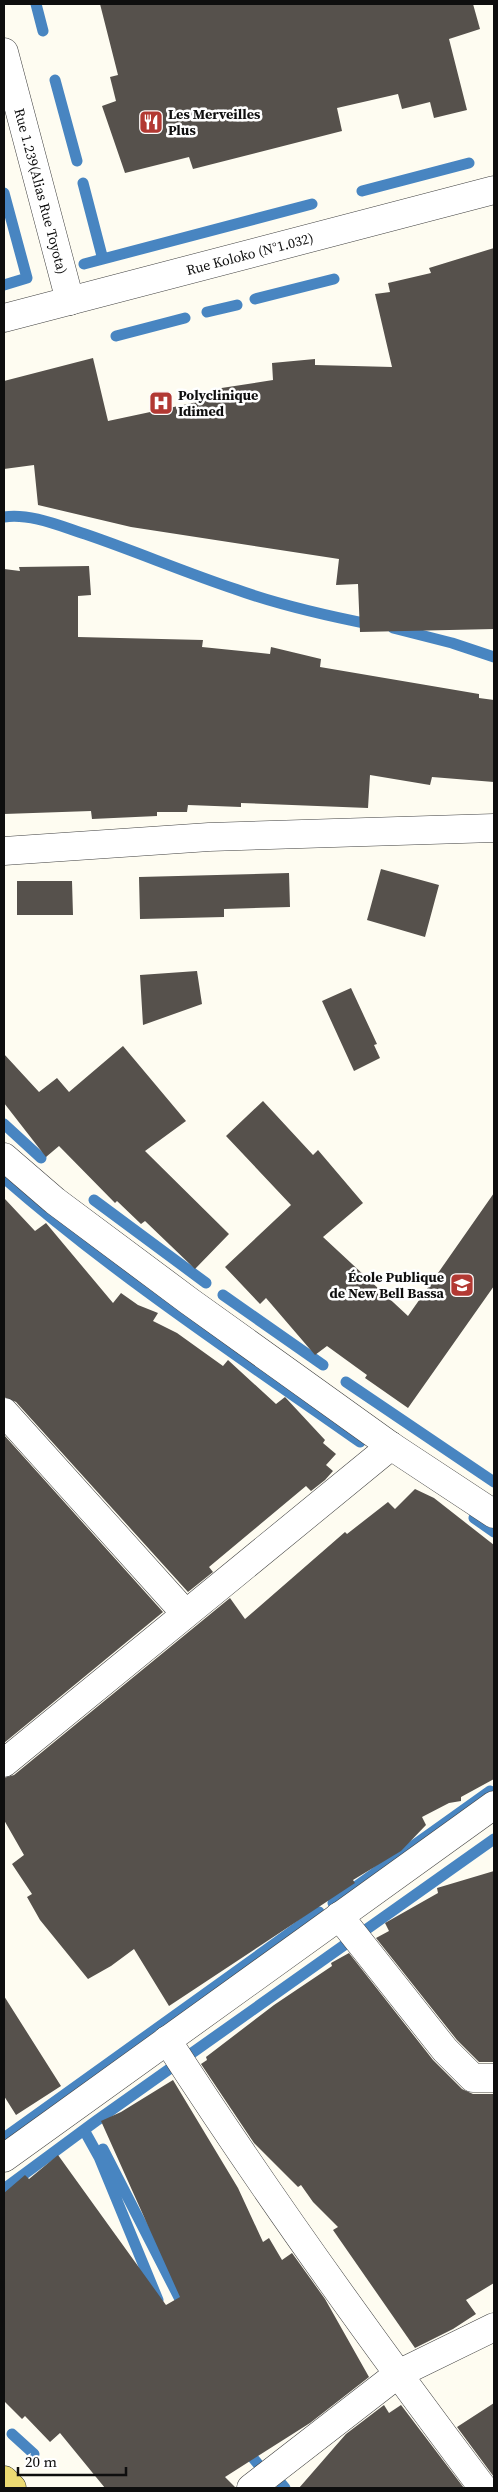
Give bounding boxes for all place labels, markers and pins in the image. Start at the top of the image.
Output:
place label: Les Merveilles Plus [168,104,261,140]
restaurant icon: Les Merveilles Plus [138,109,164,135]
place label: Polyclinique Idimed [178,385,258,421]
hospital icon: Polyclinique Idimed [148,390,174,416]
place label: École Publique de New Bell Bassa [330,1267,445,1303]
school or university icon: École Publique de New Bell Bassa [449,1272,475,1298]

